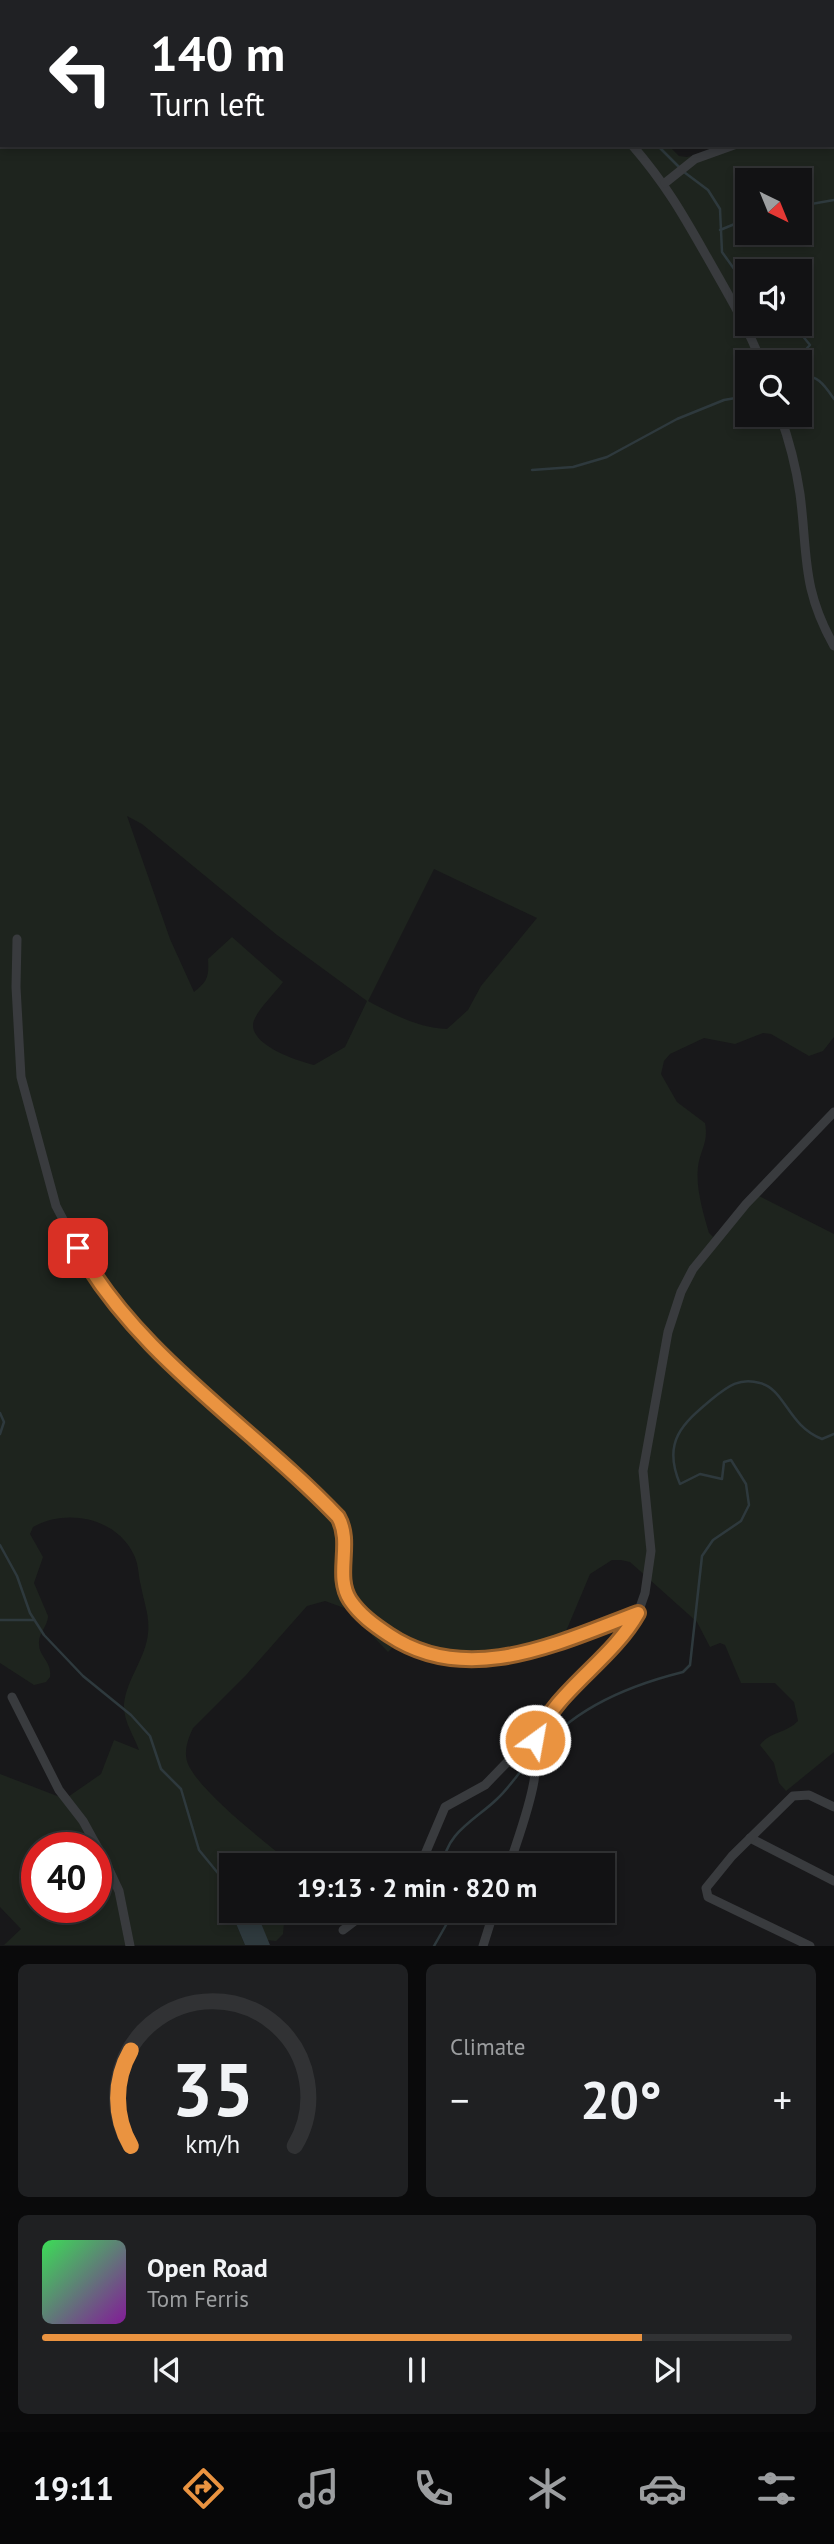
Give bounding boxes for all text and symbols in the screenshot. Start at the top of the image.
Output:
text: 140 m [150,21,285,85]
icon: left [35,28,126,119]
text: Turn left [150,83,265,125]
north arrow [735,168,812,245]
map controls [735,168,812,427]
button: sound [735,259,812,336]
button: search [735,350,812,427]
pin [48,1218,108,1278]
icon: arrive [59,1229,97,1267]
position arrow [498,1703,572,1777]
speed limit sign: 40 [21,1832,112,1923]
text: 19:13 · 2 min · 820 m [297,1871,537,1904]
text: Climate [450,2032,525,2061]
text: 35 [172,2043,254,2137]
text: 20° [580,2066,662,2133]
text: − [450,2075,469,2124]
text: + [773,2075,792,2124]
text: km/h [186,2128,240,2160]
text: Open Road [147,2251,268,2284]
text: Tom Ferris [147,2284,249,2313]
icon: previous [148,2351,186,2389]
icon: pause [398,2351,436,2389]
icon: next [648,2351,686,2389]
icon: directions [179,2464,228,2513]
icon: music [294,2464,343,2513]
icon: phone [409,2464,458,2513]
icon: climate [523,2464,572,2513]
icon: car [638,2464,687,2513]
icon: filters [752,2464,801,2513]
text: 19:11 [33,2467,114,2509]

